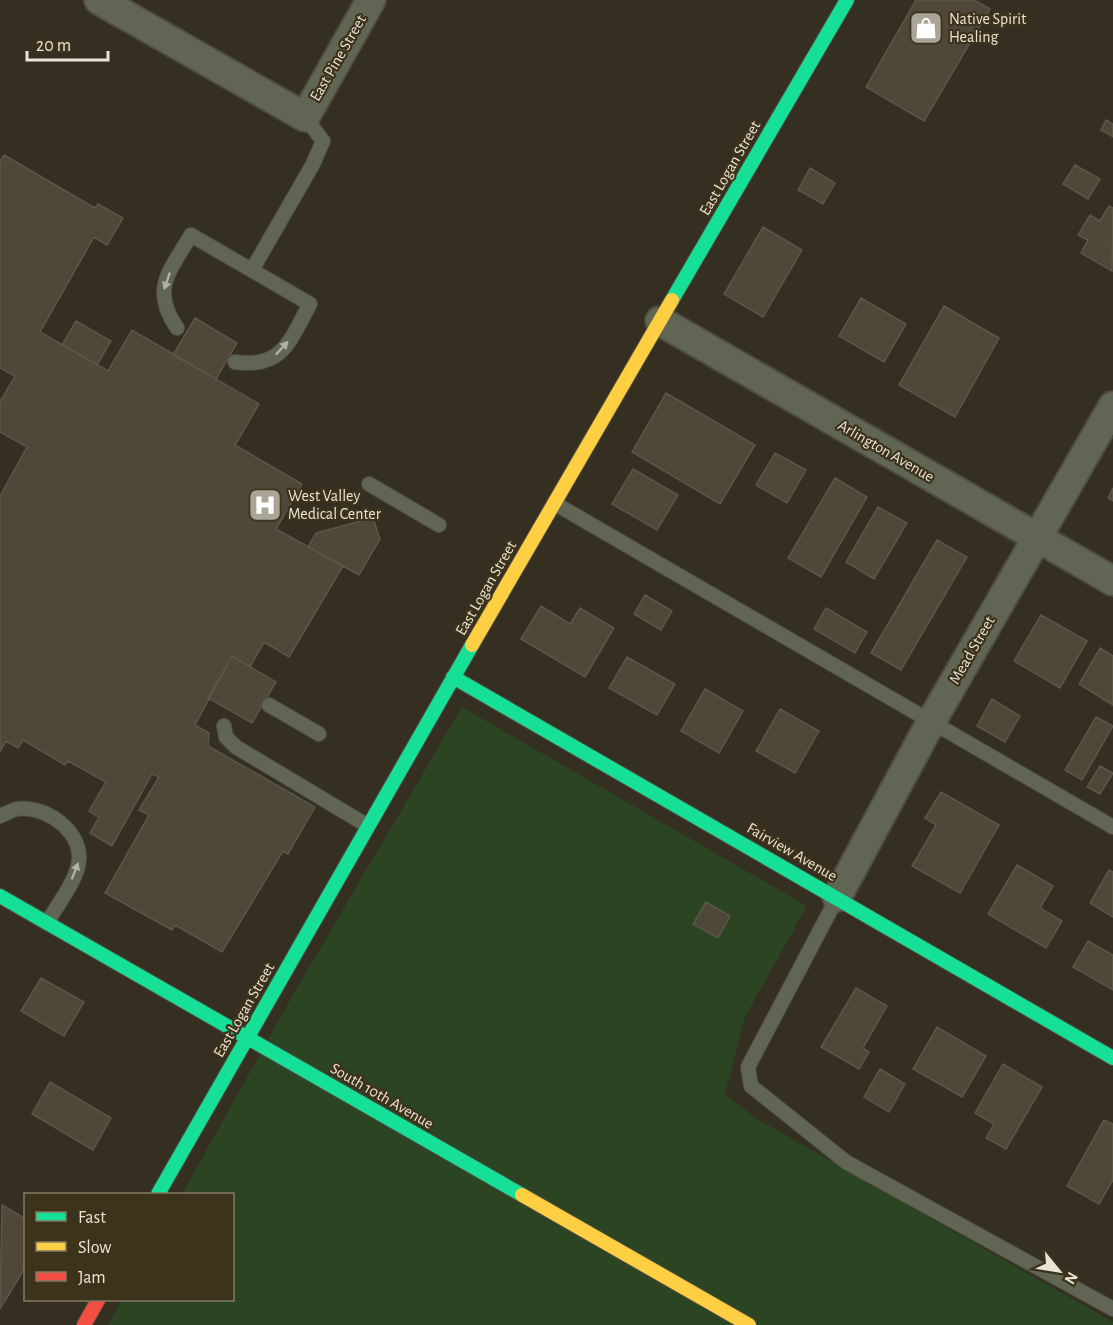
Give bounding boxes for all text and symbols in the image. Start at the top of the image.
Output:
shop icon: Native Spirit Healing [908,10,944,46]
place label: Native Spirit Healing [949,11,1026,45]
street label: East Pine Street [307,12,369,104]
scale bar [27,24,108,62]
text: 20 m [36,37,71,55]
street label: East Logan Street [697,118,763,218]
one-way arrow [161,272,171,290]
one-way arrow [275,341,289,356]
street label: Arlington Avenue [835,417,937,485]
hospital icon: West Valley Medical Center [247,487,283,523]
place label: West Valley Medical Center [288,488,382,522]
street label: East Logan Street [453,538,519,638]
street label: Mead Street [946,613,998,687]
street label: Fairview Avenue [744,820,840,884]
one-way arrow [70,862,80,880]
street label: East Logan Street [211,960,277,1060]
street label: South 10th Avenue [328,1060,436,1132]
legend [24,1193,234,1301]
text: Fast [78,1209,106,1227]
text: Slow [78,1239,111,1257]
north arrow [1029,1241,1089,1301]
text: Jam [78,1269,106,1287]
text: N [1061,1269,1081,1287]

